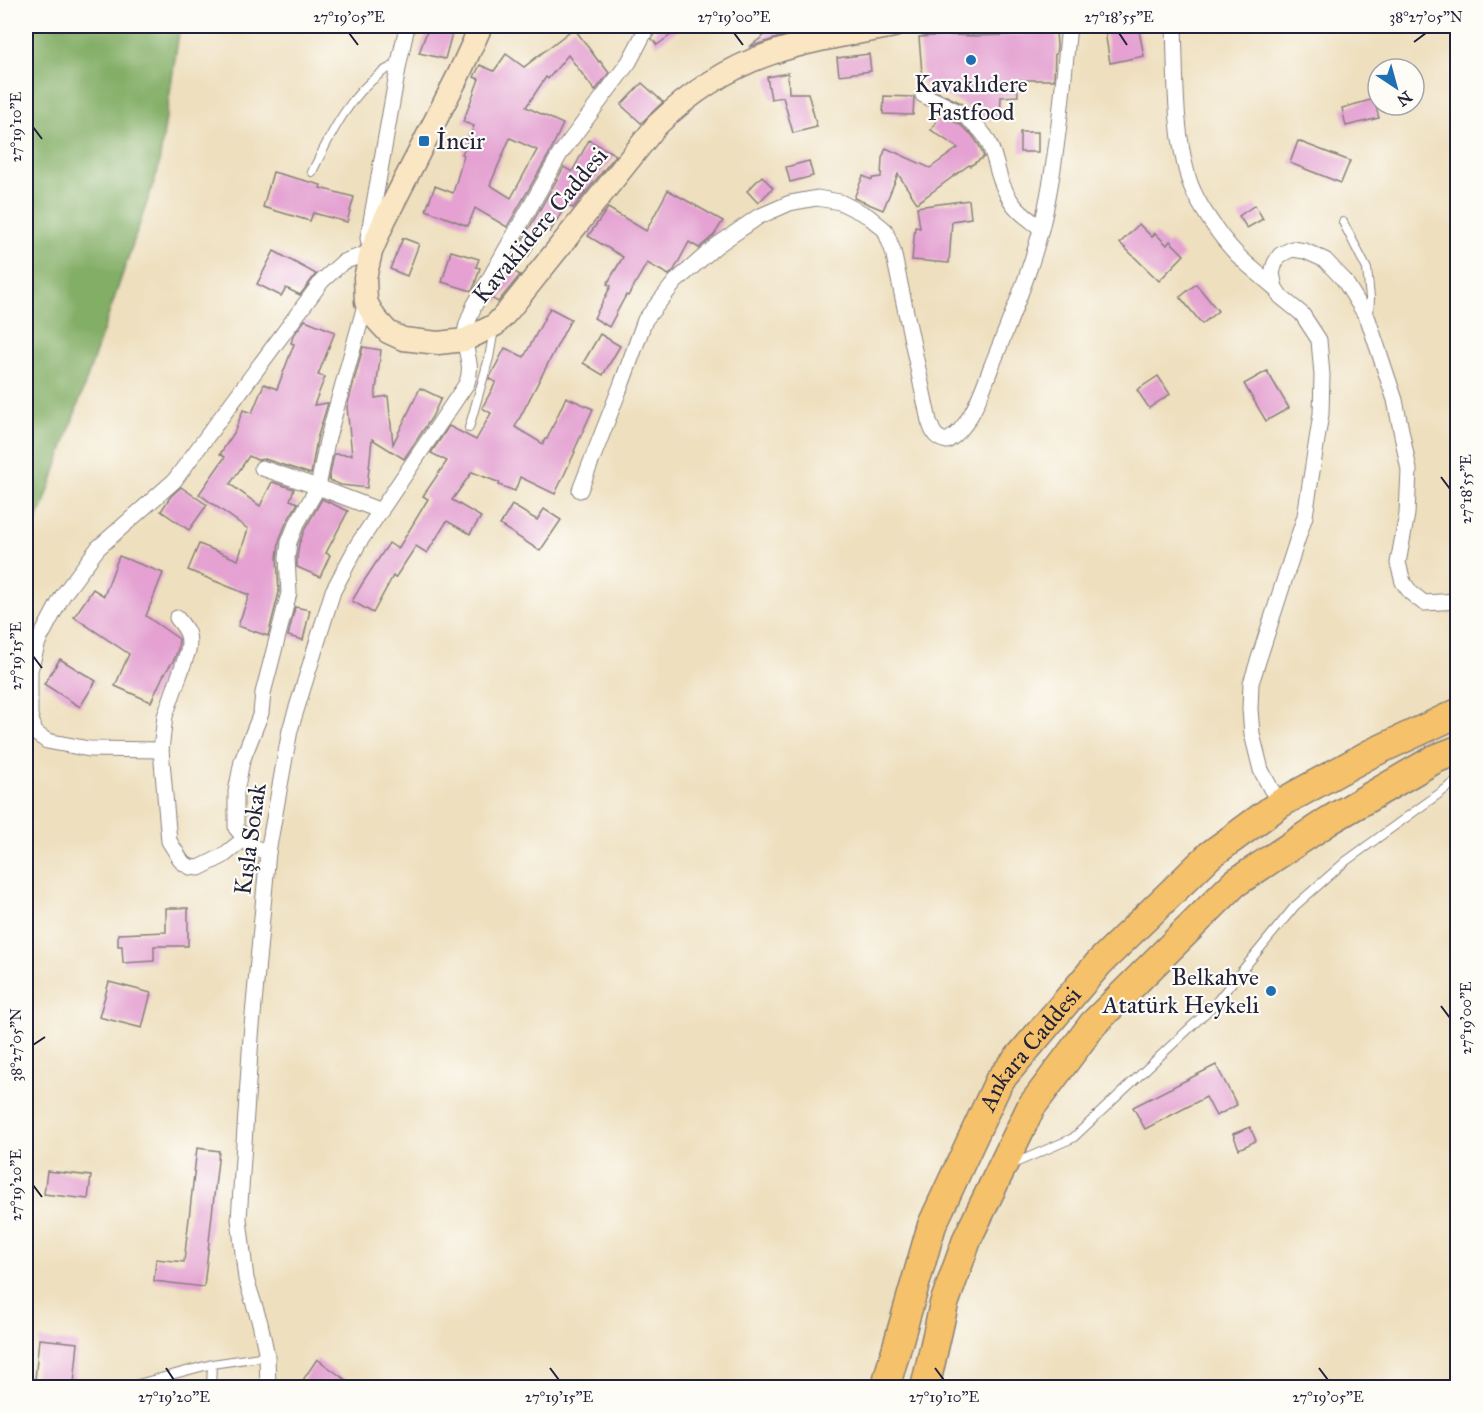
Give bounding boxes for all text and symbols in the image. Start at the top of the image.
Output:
text: 27°19'05"E [313,8,385,26]
text: 27°19'00"E [697,8,771,26]
text: 27°18'55"E [1084,8,1154,26]
text: 38°27'05"N [1389,8,1463,26]
marker: Kavaklıdere Fastfood [964,53,978,67]
north arrow [1366,57,1426,117]
place label: Kavaklıdere Fastfood [914,69,1028,127]
text: N [1393,87,1416,111]
text: 27°19'10"E [7,92,25,162]
place label: İncir [436,126,485,156]
marker: İncir [417,134,431,148]
street label: Kavaklidere Caddesi [466,140,614,309]
text: 27°18'55"E [1457,454,1475,524]
text: 27°19'15"E [7,621,25,690]
street label: Kışla Sokak [227,780,273,897]
place label: Belkahve Atatürk Heykeli [1102,962,1259,1020]
street label: Ankara Caddesi [972,980,1088,1117]
text: 27°19'00"E [1457,981,1475,1055]
marker: Belkahve Atatürk Heykeli [1264,984,1278,998]
text: 38°27'05"N [7,1008,25,1082]
text: 27°19'20"E [7,1149,25,1221]
text: 27°19'20"E [138,1388,210,1406]
text: 27°19'15"E [525,1388,594,1406]
text: 27°19'10"E [909,1388,979,1406]
text: 27°19'05"E [1292,1388,1364,1406]

